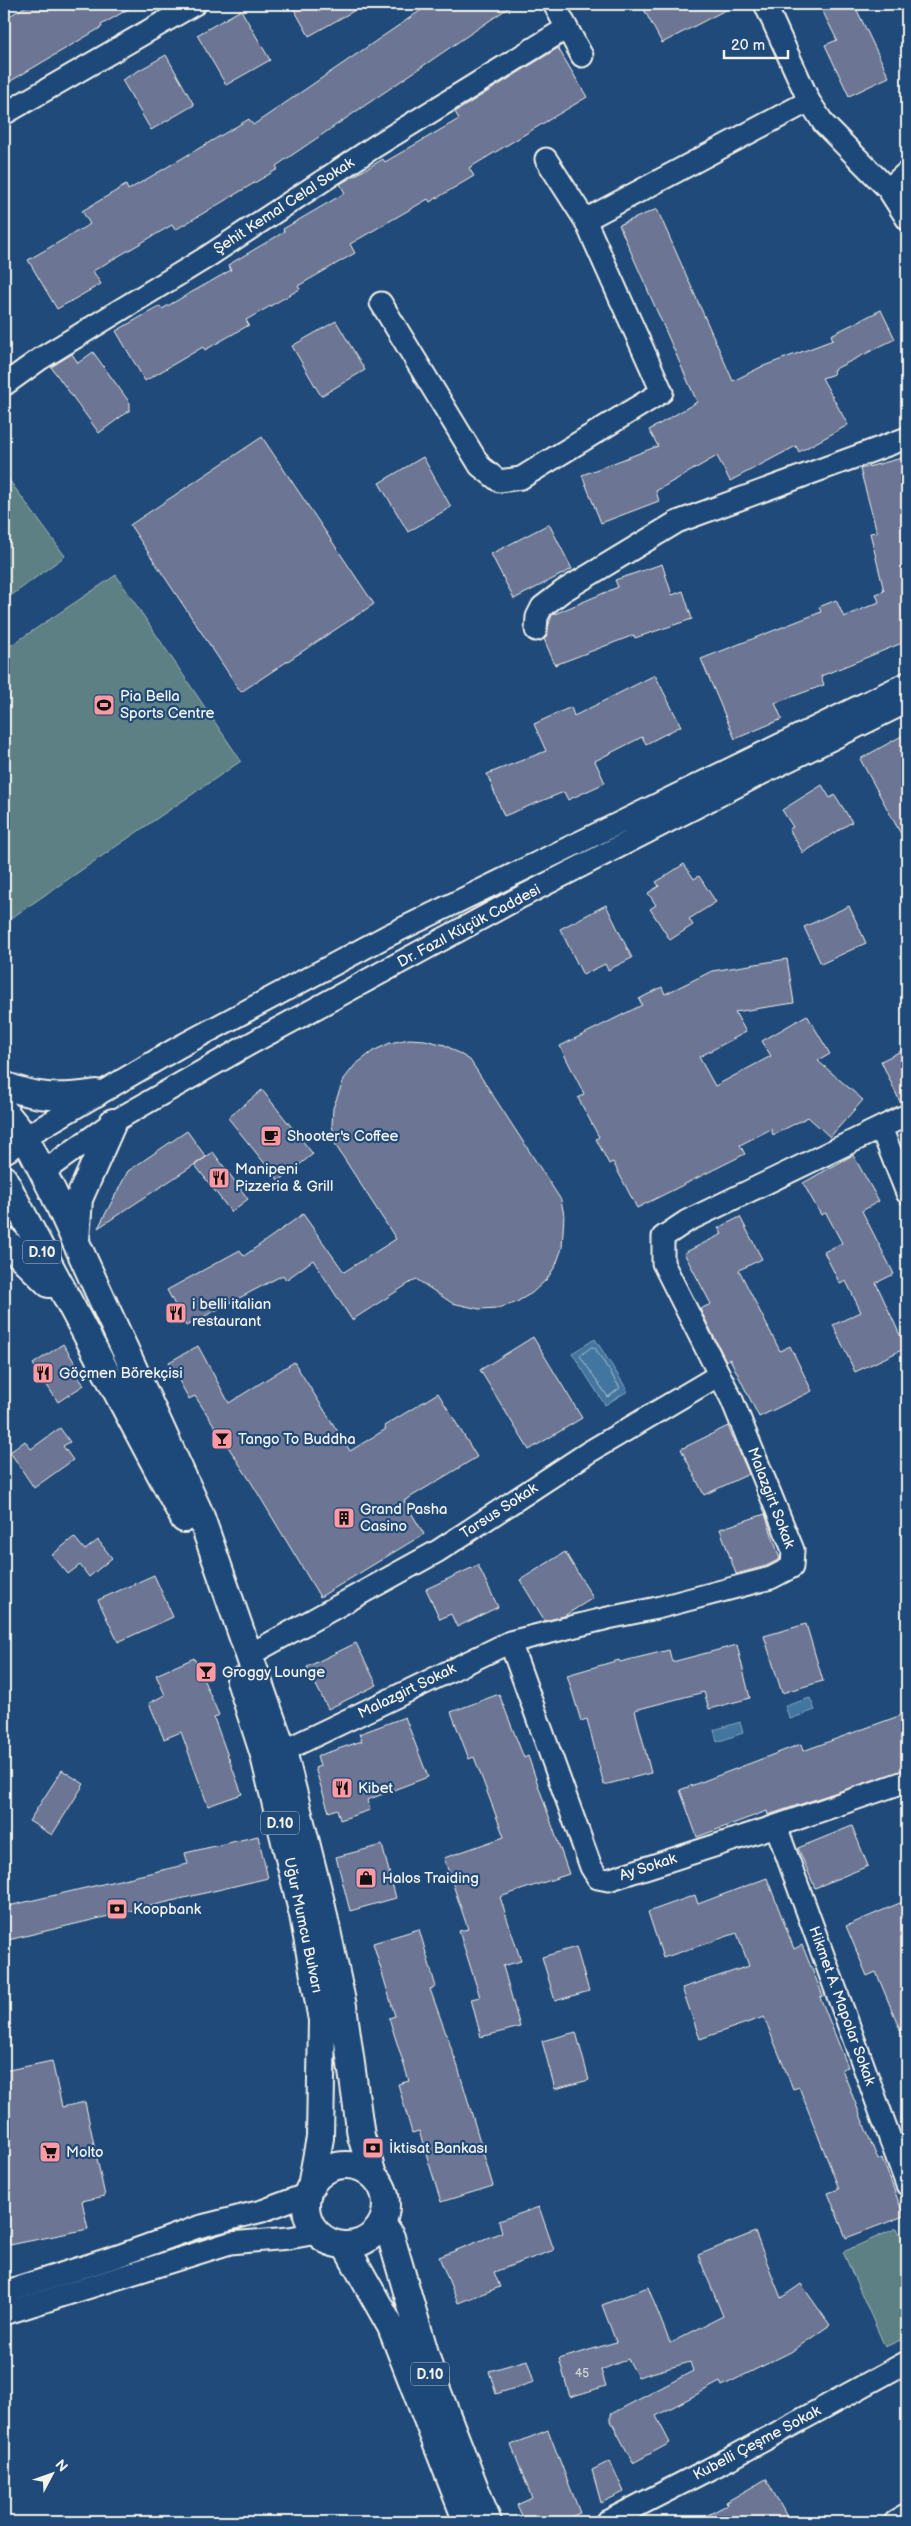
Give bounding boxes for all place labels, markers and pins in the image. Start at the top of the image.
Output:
place label: Pia Bella Sports Centre [120,687,215,723]
sports icon: Pia Bella Sports Centre [92,693,116,717]
cafe icon: Shooter's Coffee [259,1124,283,1148]
place label: Shooter's Coffee [287,1127,399,1146]
place label: Manipeni Pizzeria & Grill [235,1160,333,1196]
restaurant icon: Manipeni Pizzeria & Grill [207,1166,231,1190]
place label: i belli italian restaurant [192,1295,271,1331]
restaurant icon: i belli italian restaurant [164,1301,188,1325]
restaurant icon: Göçmen Börekçisi [31,1361,55,1385]
place label: Göçmen Börekçisi [59,1364,183,1383]
bar icon: Tango To Buddha [210,1427,234,1451]
place label: Tango To Buddha [238,1430,356,1449]
place label: Grand Pasha Casino [360,1500,448,1536]
building icon: Grand Pasha Casino [332,1506,356,1530]
bar icon: Groggy Lounge [194,1660,218,1684]
place label: Groggy Lounge [222,1663,325,1682]
restaurant icon: Kibet [330,1776,354,1800]
place label: Kibet [358,1779,394,1798]
shop icon: Halos Traiding [354,1866,378,1890]
place label: Halos Traiding [382,1869,479,1888]
bank icon: Koopbank [105,1897,129,1921]
place label: Koopbank [133,1900,202,1919]
bank icon: İktisat Bankası [361,2136,385,2160]
place label: İktisat Bankası [389,2139,488,2158]
supermarket icon: Molto [38,2140,62,2164]
place label: Molto [66,2143,104,2162]

